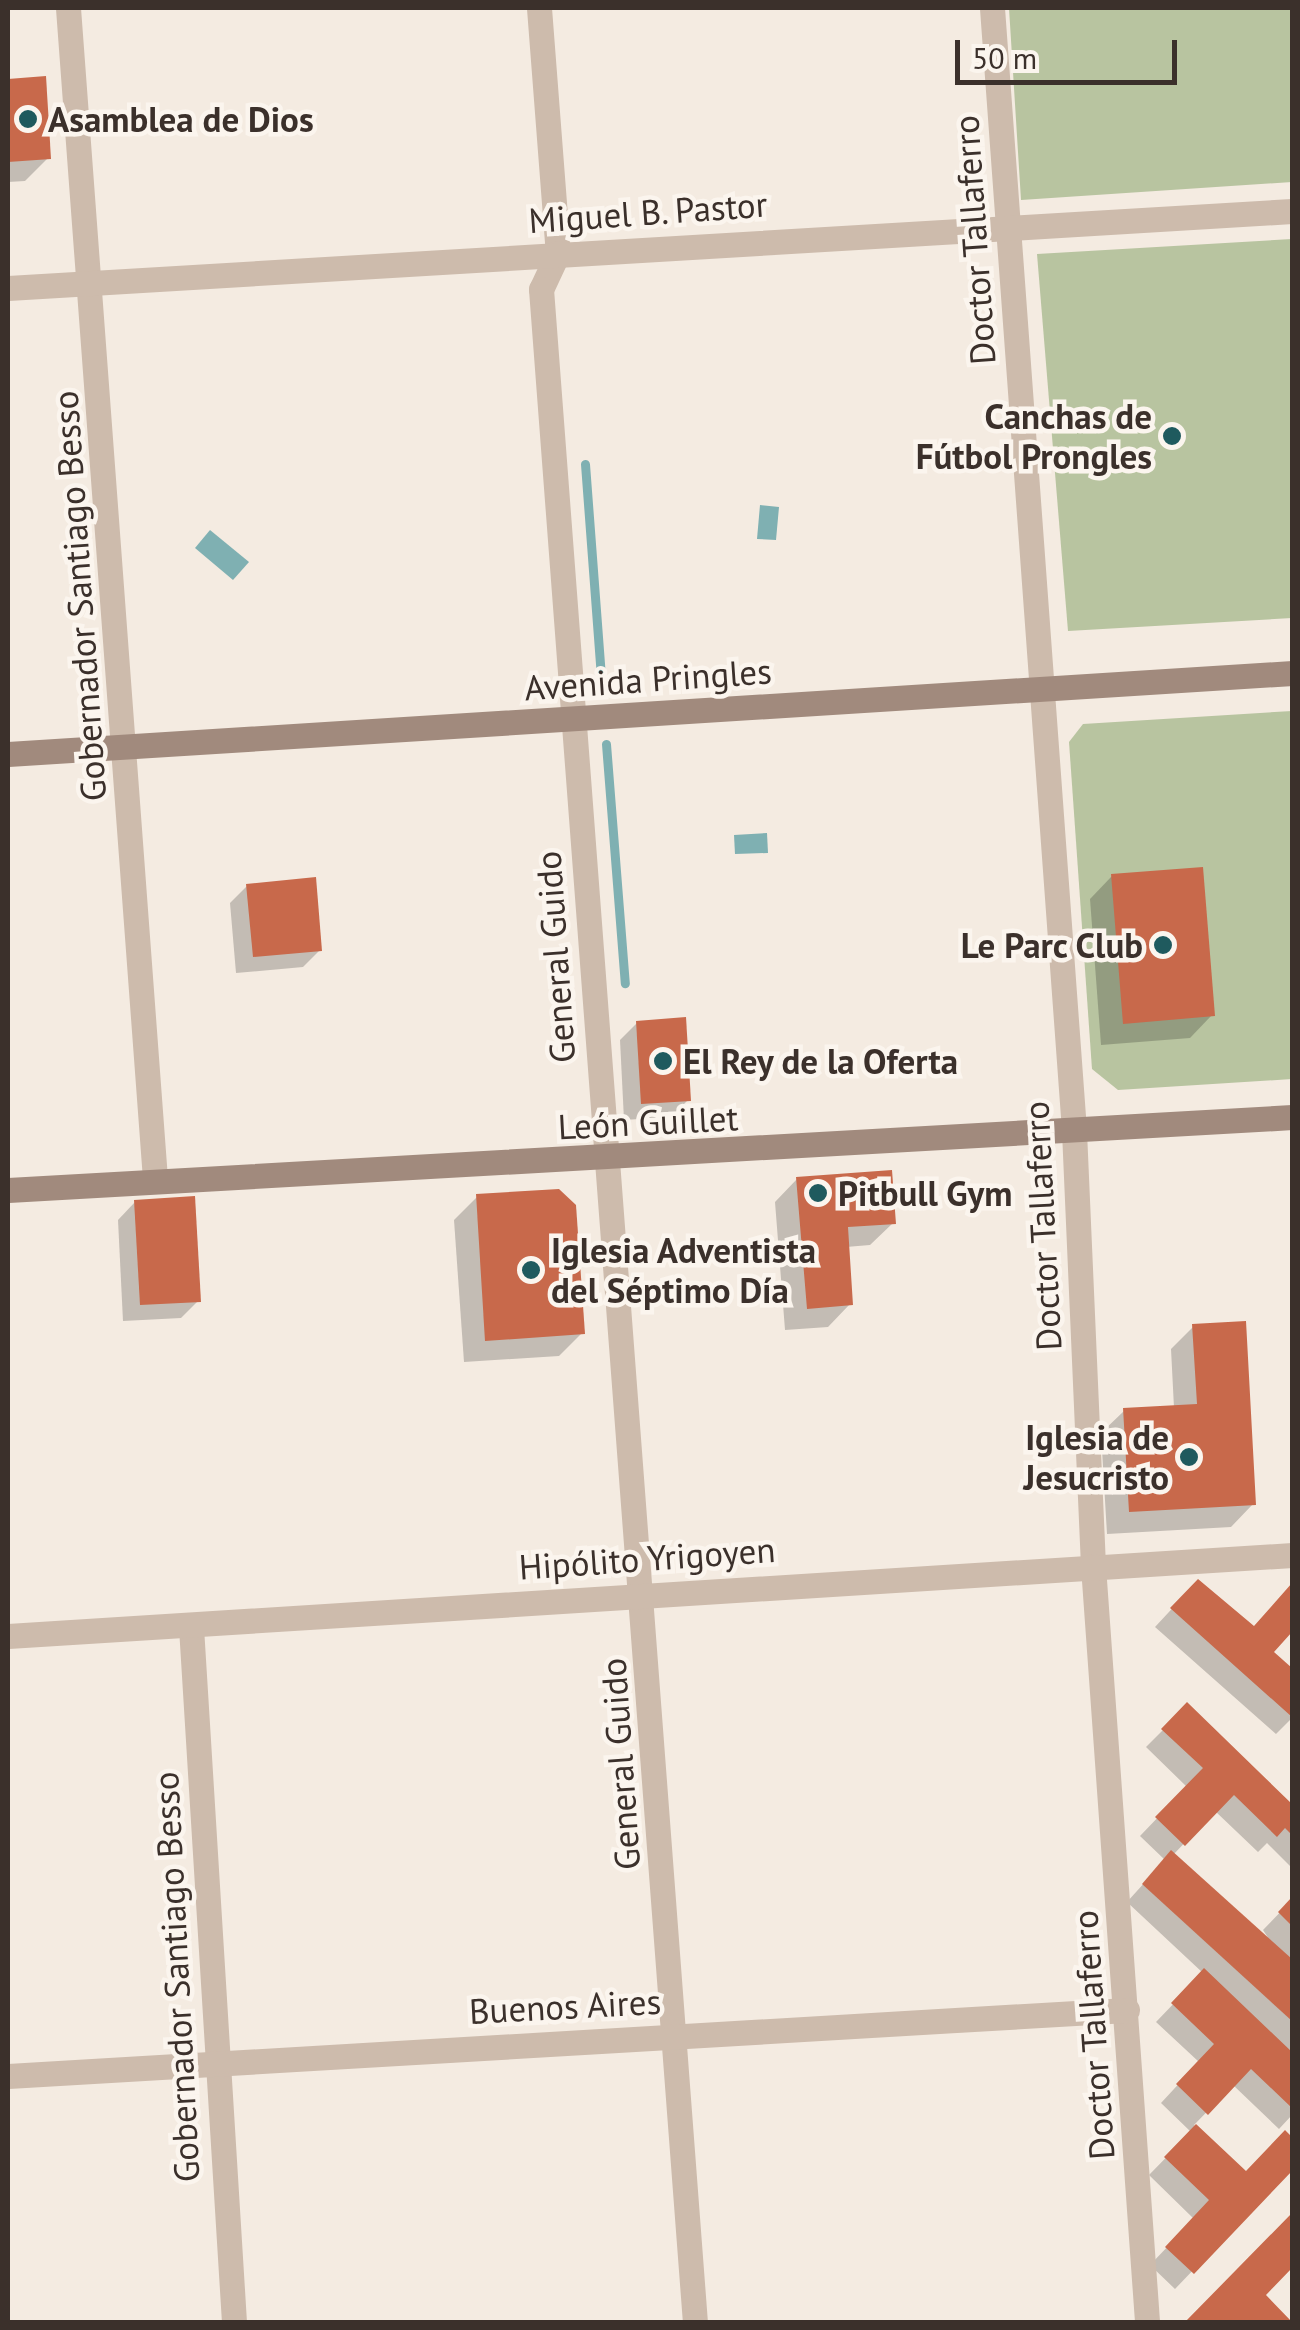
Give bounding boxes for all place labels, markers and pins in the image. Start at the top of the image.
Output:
place label: Asamblea de Dios [48,98,314,140]
marker: Asamblea de Dios [17,108,39,130]
place label: Canchas de Fútbol Prongles [916,395,1152,477]
marker: Canchas de Fútbol Prongles [1161,425,1183,447]
place label: Le Parc Club [959,924,1143,966]
marker: Le Parc Club [1152,934,1174,956]
place label: El Rey de la Oferta [683,1040,960,1082]
marker: El Rey de la Oferta [652,1050,674,1072]
place label: Pitbull Gym [838,1172,1013,1214]
marker: Pitbull Gym [807,1182,829,1204]
place label: Iglesia Adventista del Séptimo Día [551,1229,818,1311]
marker: Iglesia Adventista del Séptimo Día [520,1259,542,1281]
place label: Iglesia de Jesucristo [1023,1416,1169,1498]
marker: Iglesia de Jesucristo [1178,1446,1200,1468]

